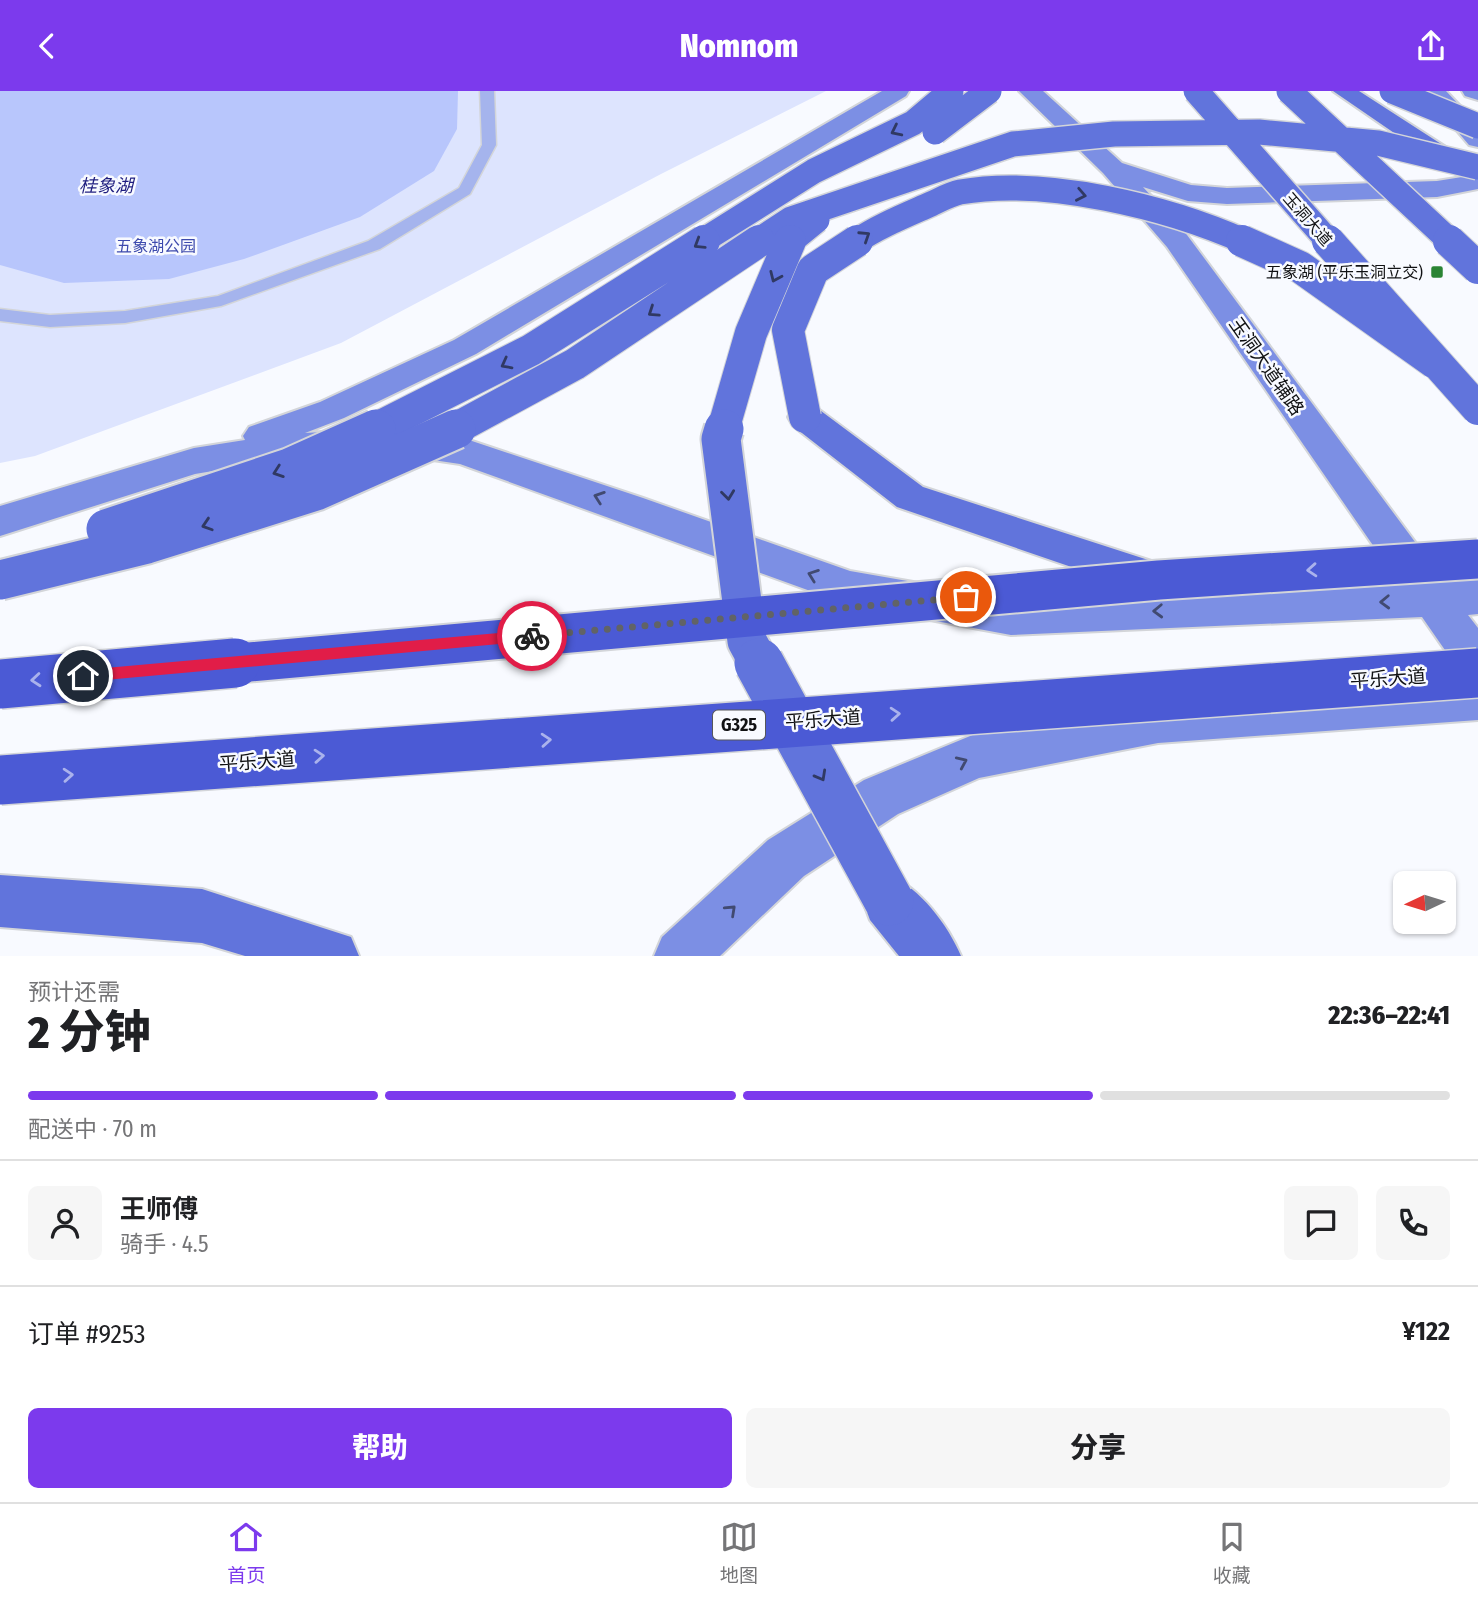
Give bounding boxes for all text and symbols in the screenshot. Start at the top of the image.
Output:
icon: back [28,27,66,65]
text: Nomnom [680,27,798,65]
icon: share [1412,27,1450,65]
one-way arrow [891,123,903,137]
water label: 桂象湖 [79,175,136,197]
one-way arrow [1075,187,1087,202]
street label: 玉洞大道 [1279,189,1336,250]
one-way arrow [857,231,870,244]
one-way arrow [694,235,707,248]
park label: 五象湖公园 [116,237,196,256]
place label: 五象湖 (平乐玉洞立交) [1266,263,1423,282]
marker: 五象湖 (平乐玉洞立交) [1429,264,1445,280]
one-way arrow [769,270,783,283]
one-way arrow [648,303,661,316]
street label: 玉洞大道辅路 [1224,313,1309,420]
one-way arrow [501,355,513,369]
one-way arrow [273,464,285,478]
one-way arrow [720,489,735,501]
one-way arrow [594,491,606,505]
one-way arrow [201,517,213,532]
one-way arrow [1306,562,1317,577]
pin [936,567,996,627]
one-way arrow [808,569,820,583]
icon: bag [947,578,985,616]
one-way arrow [1380,594,1391,609]
courier [497,601,567,671]
one-way arrow [1152,604,1163,619]
icon: bike [513,617,551,655]
pin [53,646,113,706]
icon: home [64,657,102,695]
street label: 平乐大道 [1349,664,1427,693]
one-way arrow [30,673,42,688]
street label: 平乐大道 [784,705,862,734]
one-way arrow [890,707,901,722]
road number: G325 [713,711,765,739]
one-way arrow [541,733,552,748]
street label: 平乐大道 [218,747,296,776]
one-way arrow [314,749,325,764]
one-way arrow [955,756,967,770]
one-way arrow [63,768,74,783]
one-way arrow [813,769,826,781]
north arrow [1393,871,1456,935]
map controls [1393,871,1456,934]
one-way arrow [723,905,736,918]
text: 预计还需 [28,978,120,1006]
text: 22:36–22:41 [1328,1000,1450,1031]
text: 2 分钟 [28,1005,151,1060]
text: 配送中 · 70 m [28,1115,157,1143]
button: person [28,1186,102,1260]
button: chat [1284,1186,1358,1260]
button: phone [1376,1186,1450,1260]
text: 王师傅 [120,1194,198,1225]
text: 骑手 · 4.5 [120,1230,208,1258]
text: ¥122 [1402,1316,1450,1347]
text: 订单 #9253 [28,1319,146,1350]
button: 帮助 [28,1408,732,1488]
button: 分享 [746,1408,1450,1488]
tab: 首页 [227,1518,265,1587]
tab: 地图 [720,1518,758,1587]
tab: 收藏 [1213,1518,1251,1587]

